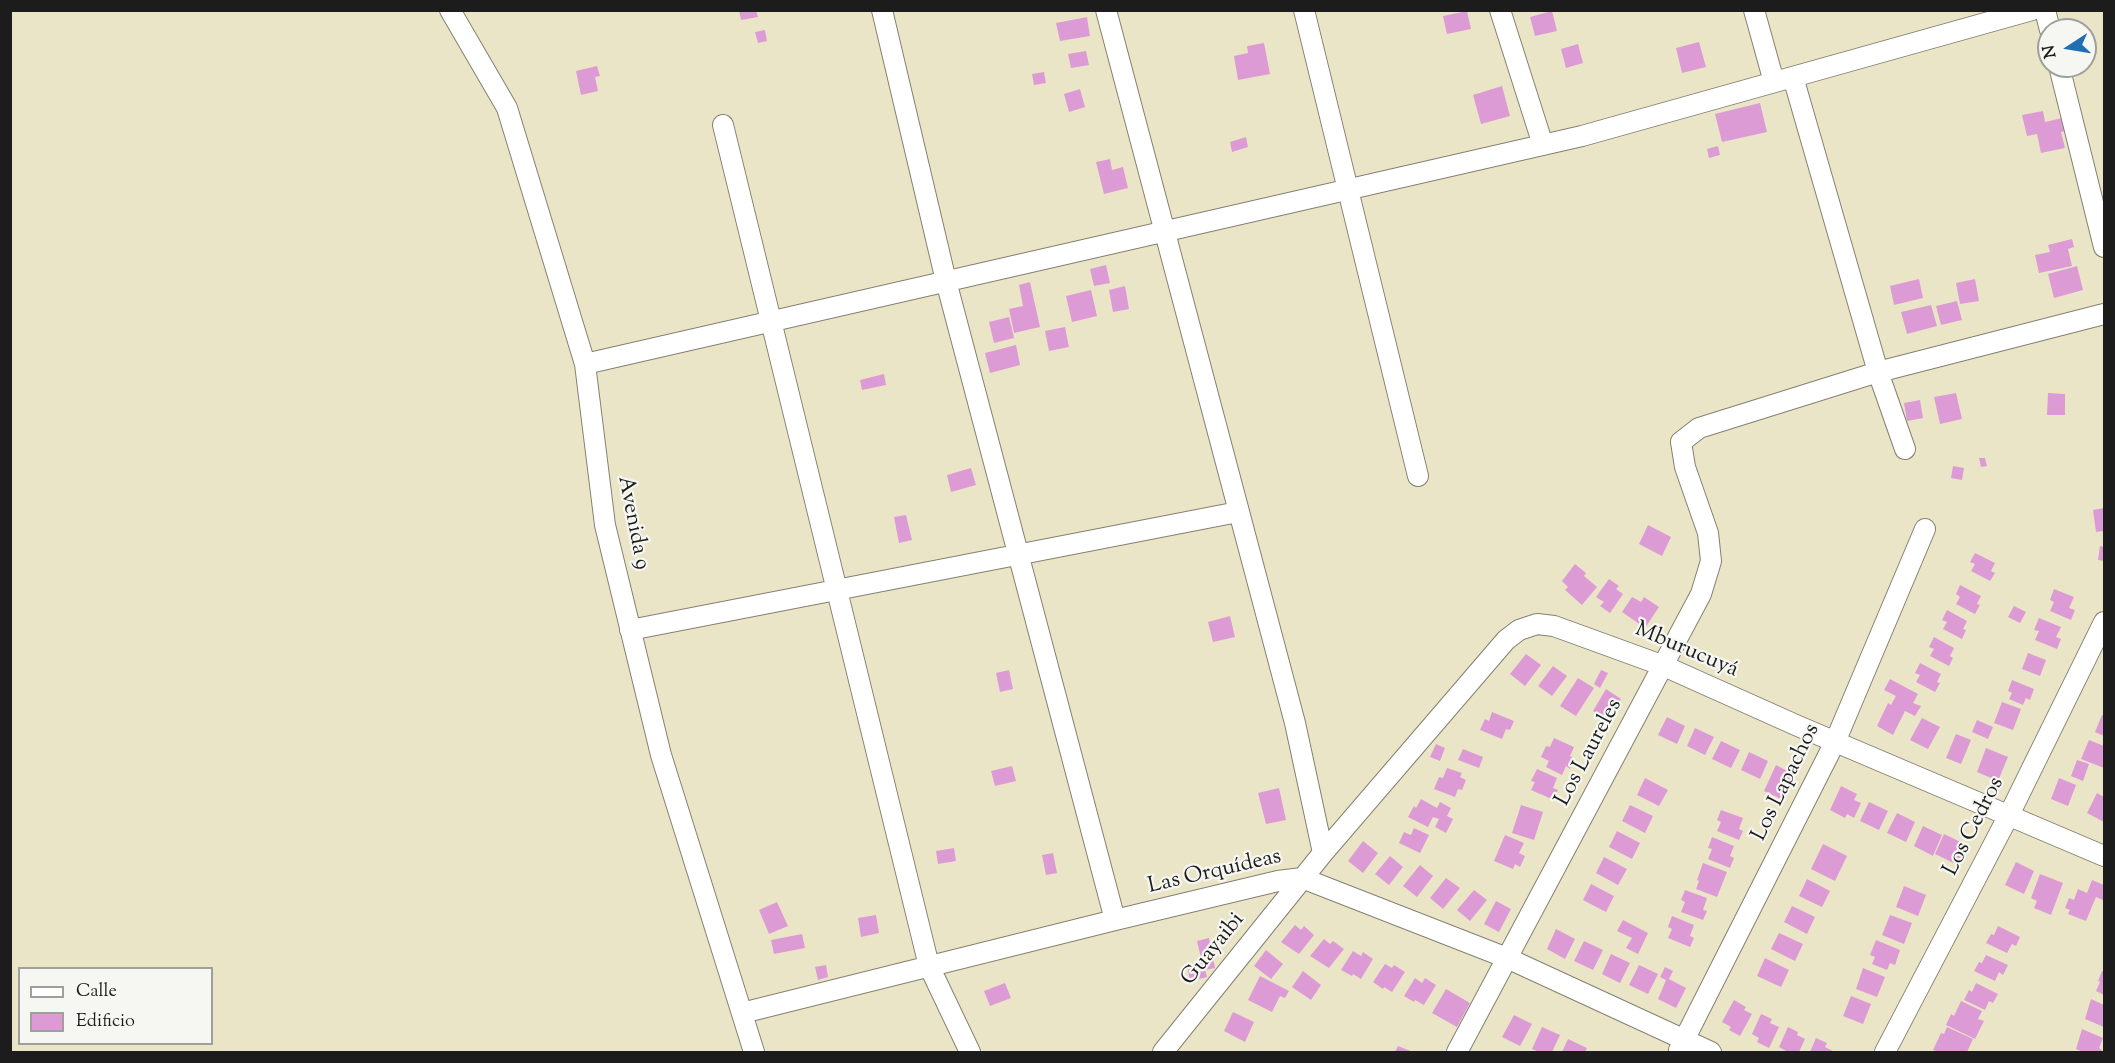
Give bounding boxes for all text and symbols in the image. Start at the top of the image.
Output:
north arrow [2037,18,2097,78]
text: N [2038,43,2063,60]
street label: Avenida 9 [610,474,654,572]
street label: Mburucuyá [1630,617,1742,685]
street label: Los Laureles [1551,695,1629,811]
street label: Los Lapachos [1747,720,1827,846]
street label: Los Cedros [1939,773,2011,881]
street label: Las Orquídeas [1146,845,1284,901]
street label: Guayaibi [1177,908,1251,992]
legend [18,967,213,1045]
text: Calle [76,979,117,1005]
text: Edificio [76,1009,135,1035]

